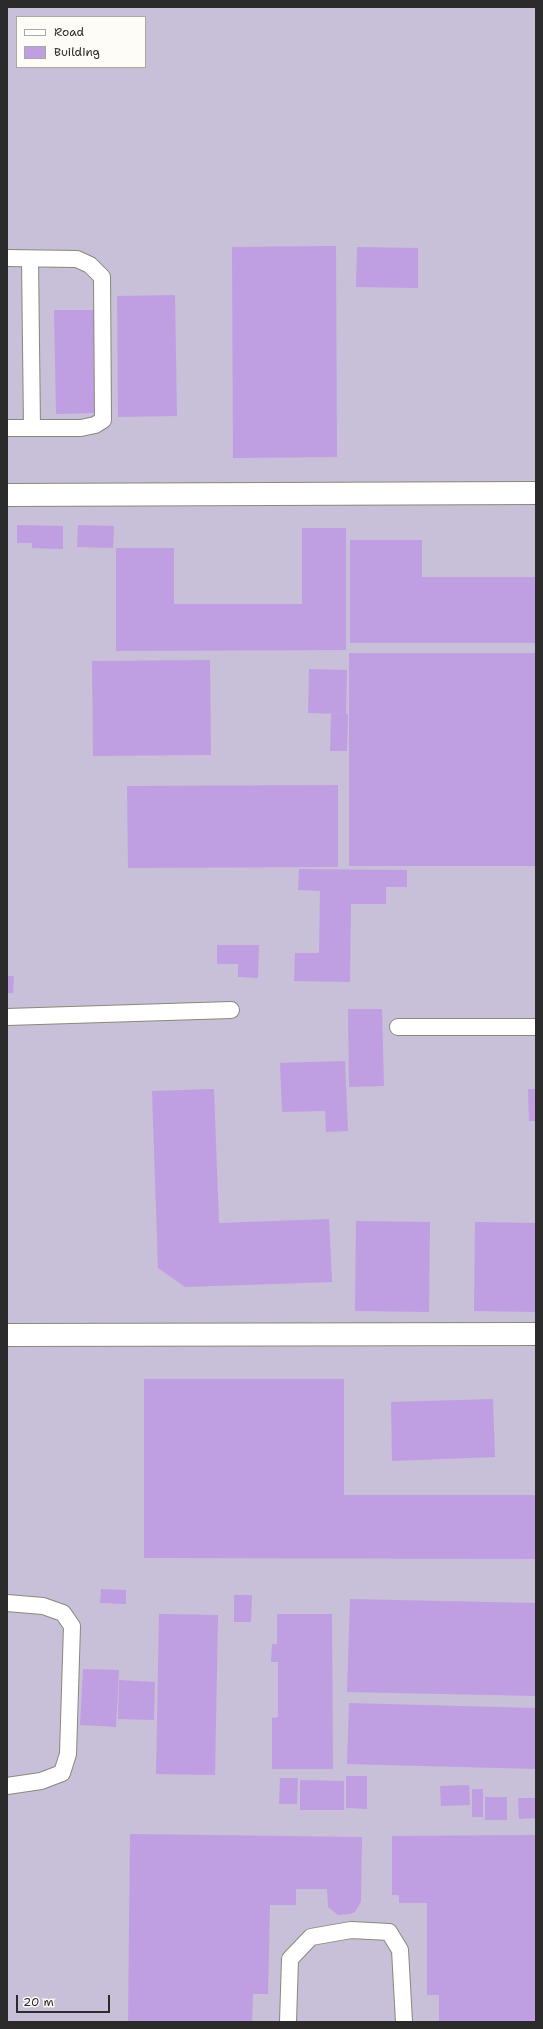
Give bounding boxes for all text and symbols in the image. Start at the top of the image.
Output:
legend [16,16,146,68]
text: Road [54,24,84,40]
text: Building [54,44,100,60]
scale bar [18,1987,112,2013]
text: 20 m [23,1994,54,2010]

